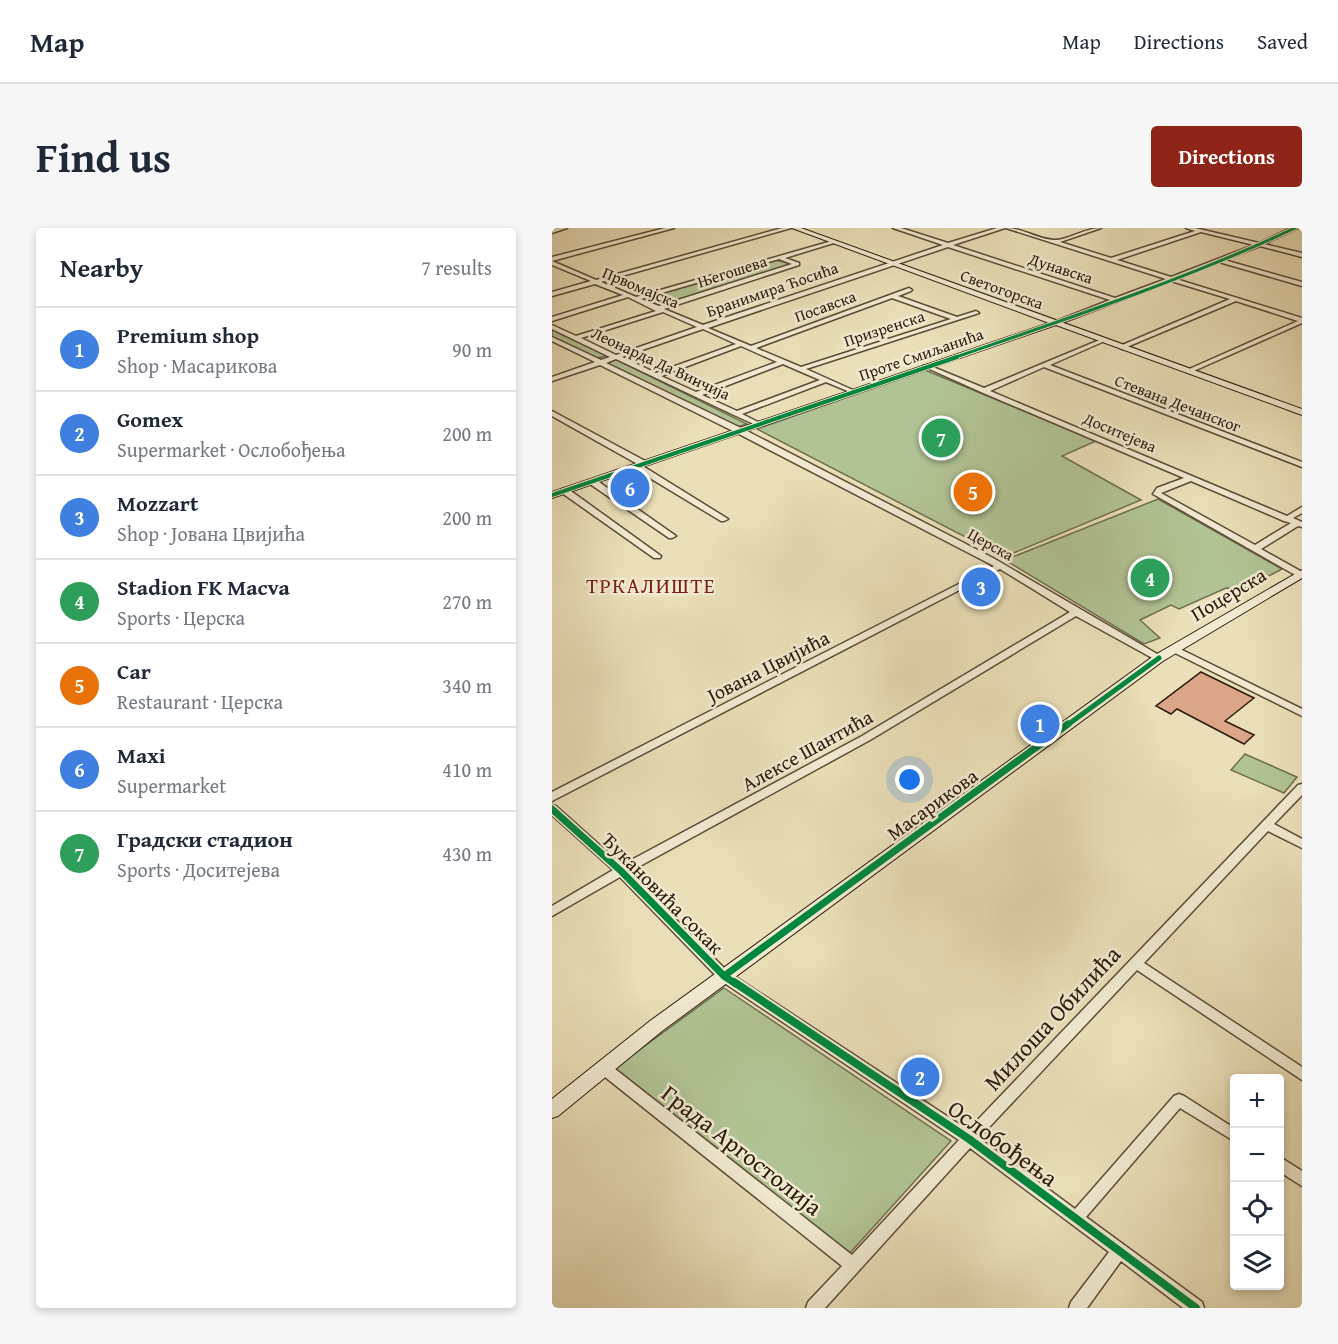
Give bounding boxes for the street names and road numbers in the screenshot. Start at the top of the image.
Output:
street label: Дунавска [1025,246,1097,290]
street label: Његошева [694,248,770,294]
street label: Бранимира Ћосића [703,255,841,323]
street label: Првомајска [599,260,683,314]
street label: Светогорска [957,263,1047,315]
street label: Посавска [791,284,860,328]
street label: Призренска [840,304,928,352]
street label: Леонарда Да Винчија [588,320,735,406]
street label: Проте Смиљанића [855,321,987,387]
street label: Стевана Дечанског [1111,368,1245,438]
street label: Доситејева [1079,405,1161,458]
street label: Церска [964,521,1019,567]
street label: Поцерска [1185,560,1272,628]
street label: Јована Цвијића [699,622,835,711]
street label: Алексе Шантића [736,702,878,798]
street label: Масарикова [880,761,984,847]
street label: Ђукановића сокак [596,826,731,961]
street label: Милоша Обилића [975,937,1129,1098]
street label: Града Аргостолија [654,1076,830,1224]
street label: Ослобођења [941,1091,1066,1195]

